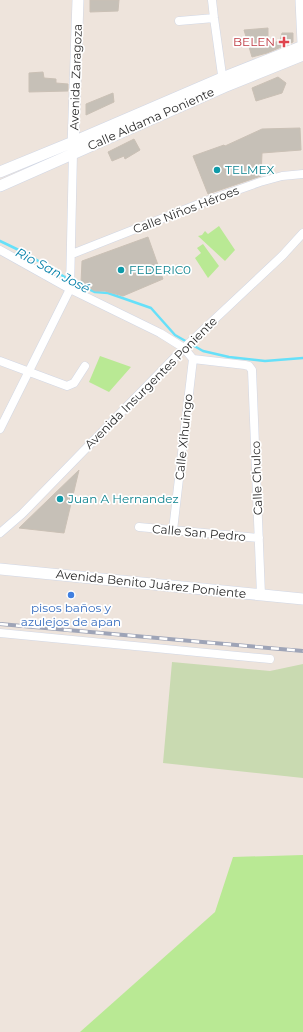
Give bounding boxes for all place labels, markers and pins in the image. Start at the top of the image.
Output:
place label: BELEN [233,34,275,49]
marker: BELEN [278,36,290,48]
place label: TELMEX [225,162,274,177]
marker: TELMEX [212,165,222,175]
place label: FEDERIC0 [129,262,191,277]
marker: FEDERIC0 [116,265,126,275]
place label: Juan A Hernandez [67,491,179,506]
marker: Juan A Hernandez [55,494,65,504]
marker: pisos baños y azulejos de apan [66,590,76,600]
place label: pisos baños y azulejos de apan [21,600,121,629]

